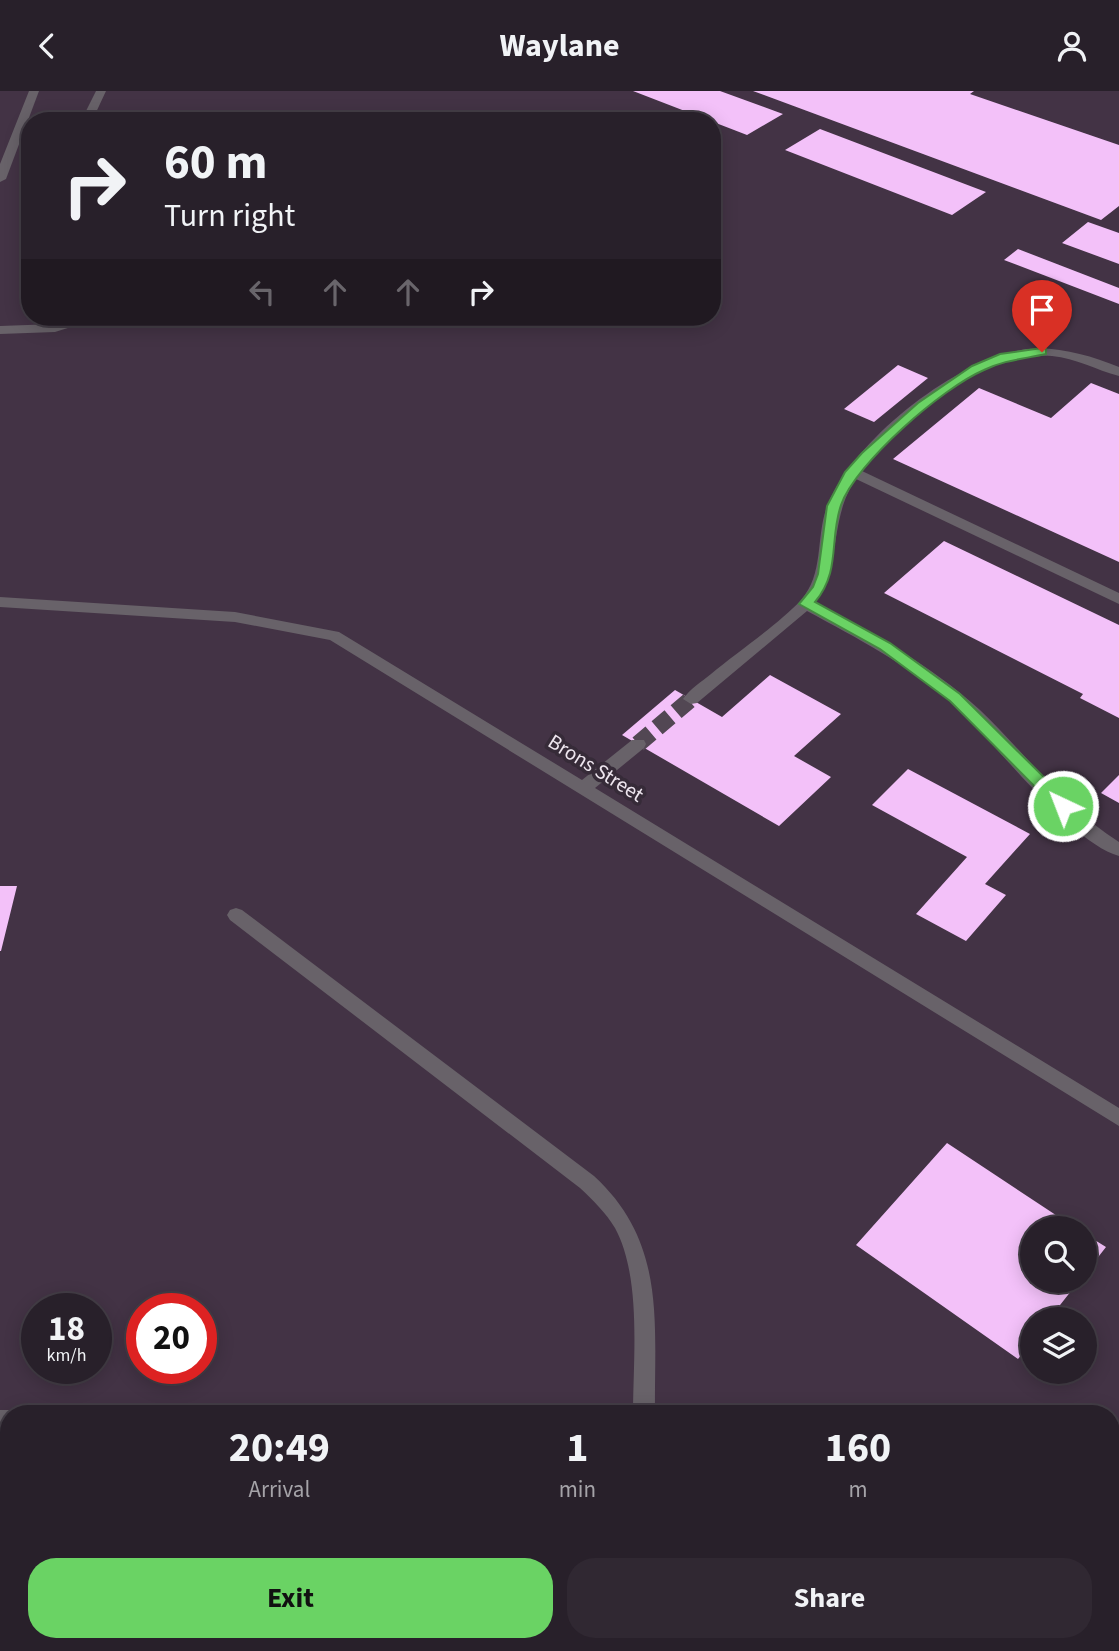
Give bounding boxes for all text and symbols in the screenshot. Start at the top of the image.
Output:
text: Waylane [499,23,620,69]
icon: back [28,27,66,65]
icon: person [1053,27,1091,65]
text: 60 m [164,128,268,198]
icon: right [49,140,140,231]
text: Turn right [164,193,295,239]
icon: left [243,273,281,311]
icon: ahead [316,273,354,311]
icon: ahead [389,273,427,311]
icon: right [462,273,500,311]
pin [1012,280,1072,352]
icon: arrive [1023,291,1061,329]
street label: Brons Street [542,727,650,809]
position arrow [1026,769,1100,843]
map controls [1020,1216,1097,1384]
button: search [1020,1216,1097,1293]
speed limit sign: 20 [126,1293,217,1384]
text: 18 [48,1304,85,1354]
button: layers [1020,1307,1097,1384]
text: km/h [47,1343,86,1368]
text: 20:49 [229,1418,330,1478]
text: 1 [566,1418,588,1478]
text: 160 [825,1418,891,1478]
text: Arrival [248,1473,310,1506]
text: min [559,1473,596,1506]
text: m [848,1473,868,1506]
button: Exit [28,1558,553,1638]
button: Share [567,1558,1092,1638]

